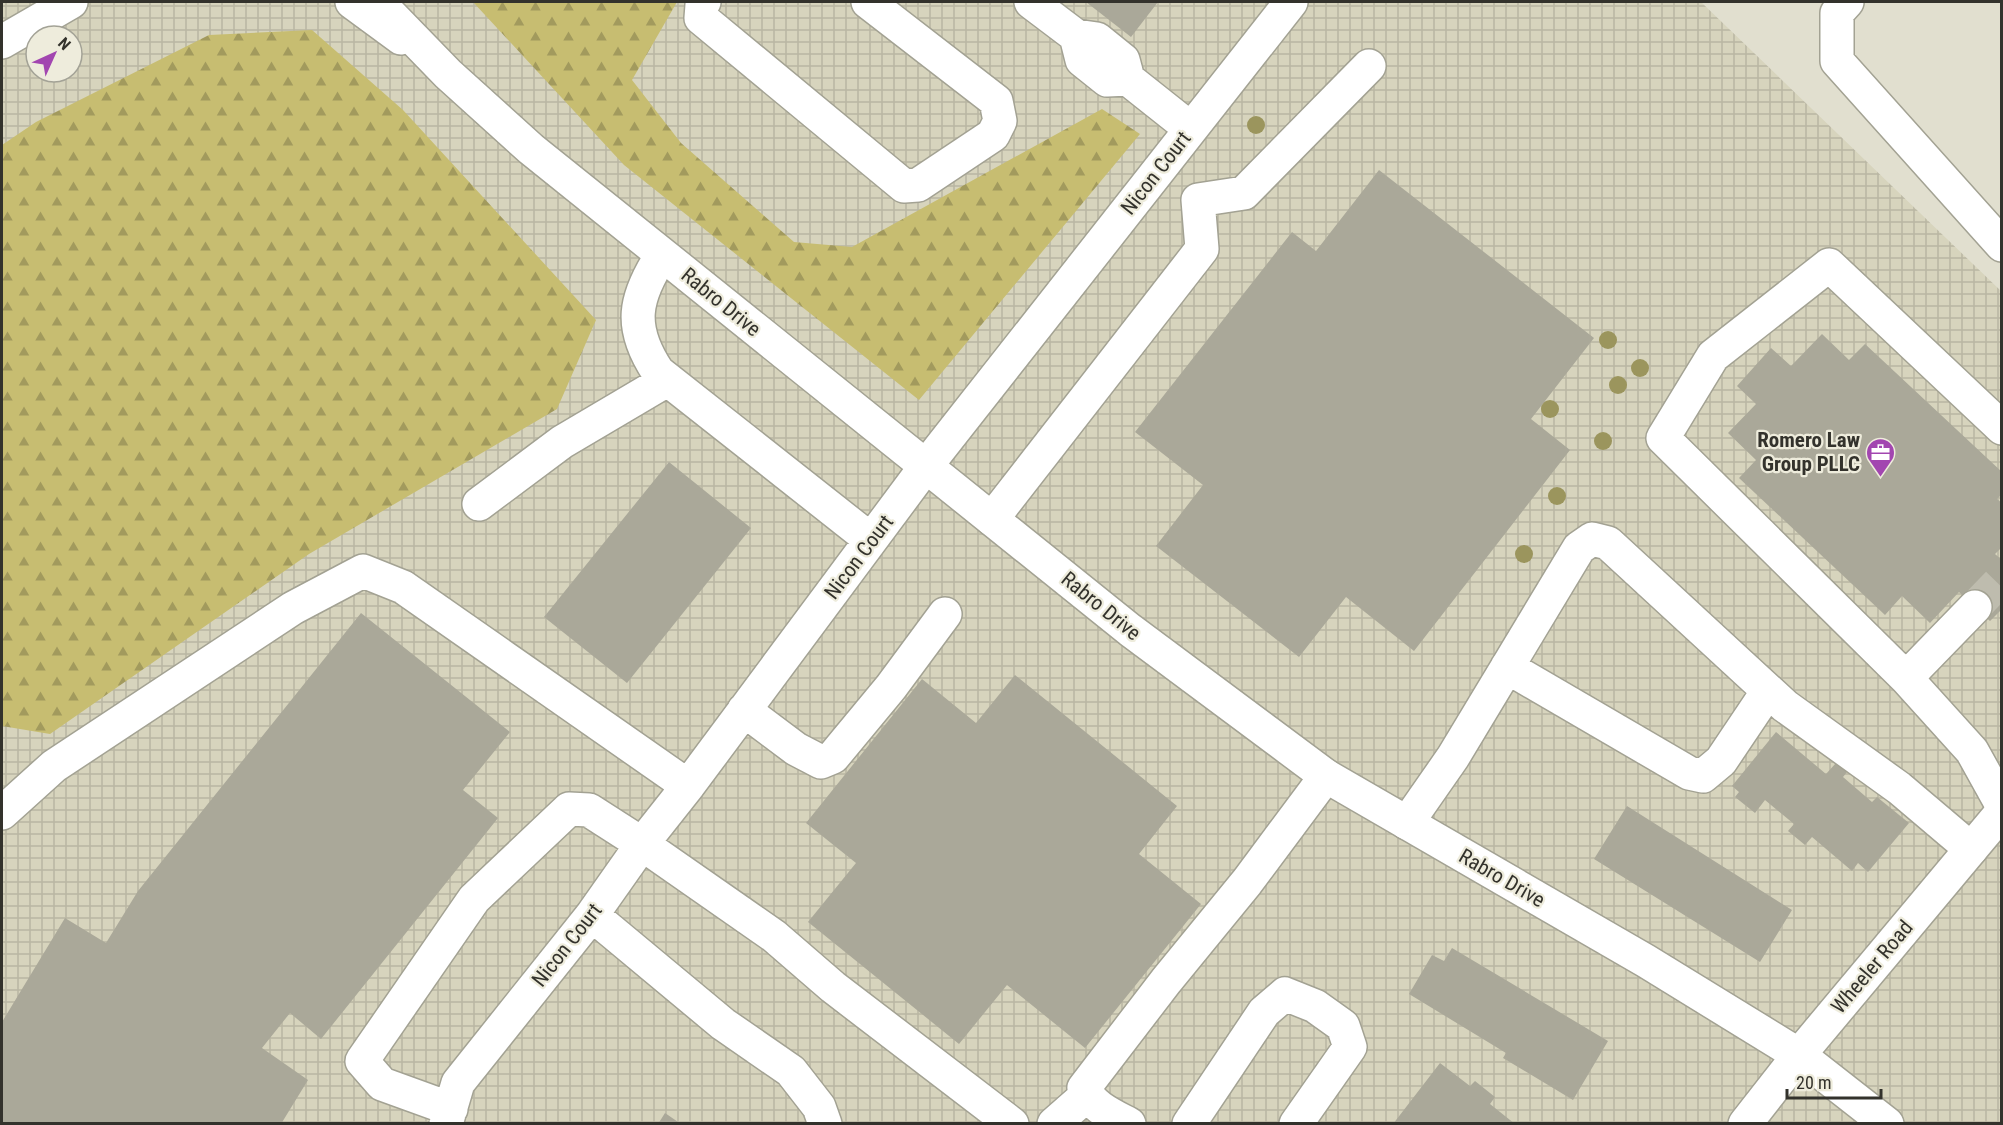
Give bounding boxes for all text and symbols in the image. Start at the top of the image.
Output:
north arrow [24,24,84,84]
text: N [54,34,74,54]
street label: Nicon Court [1116,127,1196,219]
street label: Rabro Drive [677,263,766,341]
place label: Romero Law Group PLLC [1757,428,1860,476]
office icon: Romero Law Group PLLC [1865,436,1897,478]
street label: Nicon Court [820,510,898,604]
street label: Rabro Drive [1057,567,1146,645]
street label: Rabro Drive [1455,844,1549,912]
street label: Nicon Court [527,899,607,991]
street label: Wheeler Road [1826,916,1918,1018]
scale bar [1787,1062,1882,1100]
text: 20 m [1796,1072,1831,1093]

